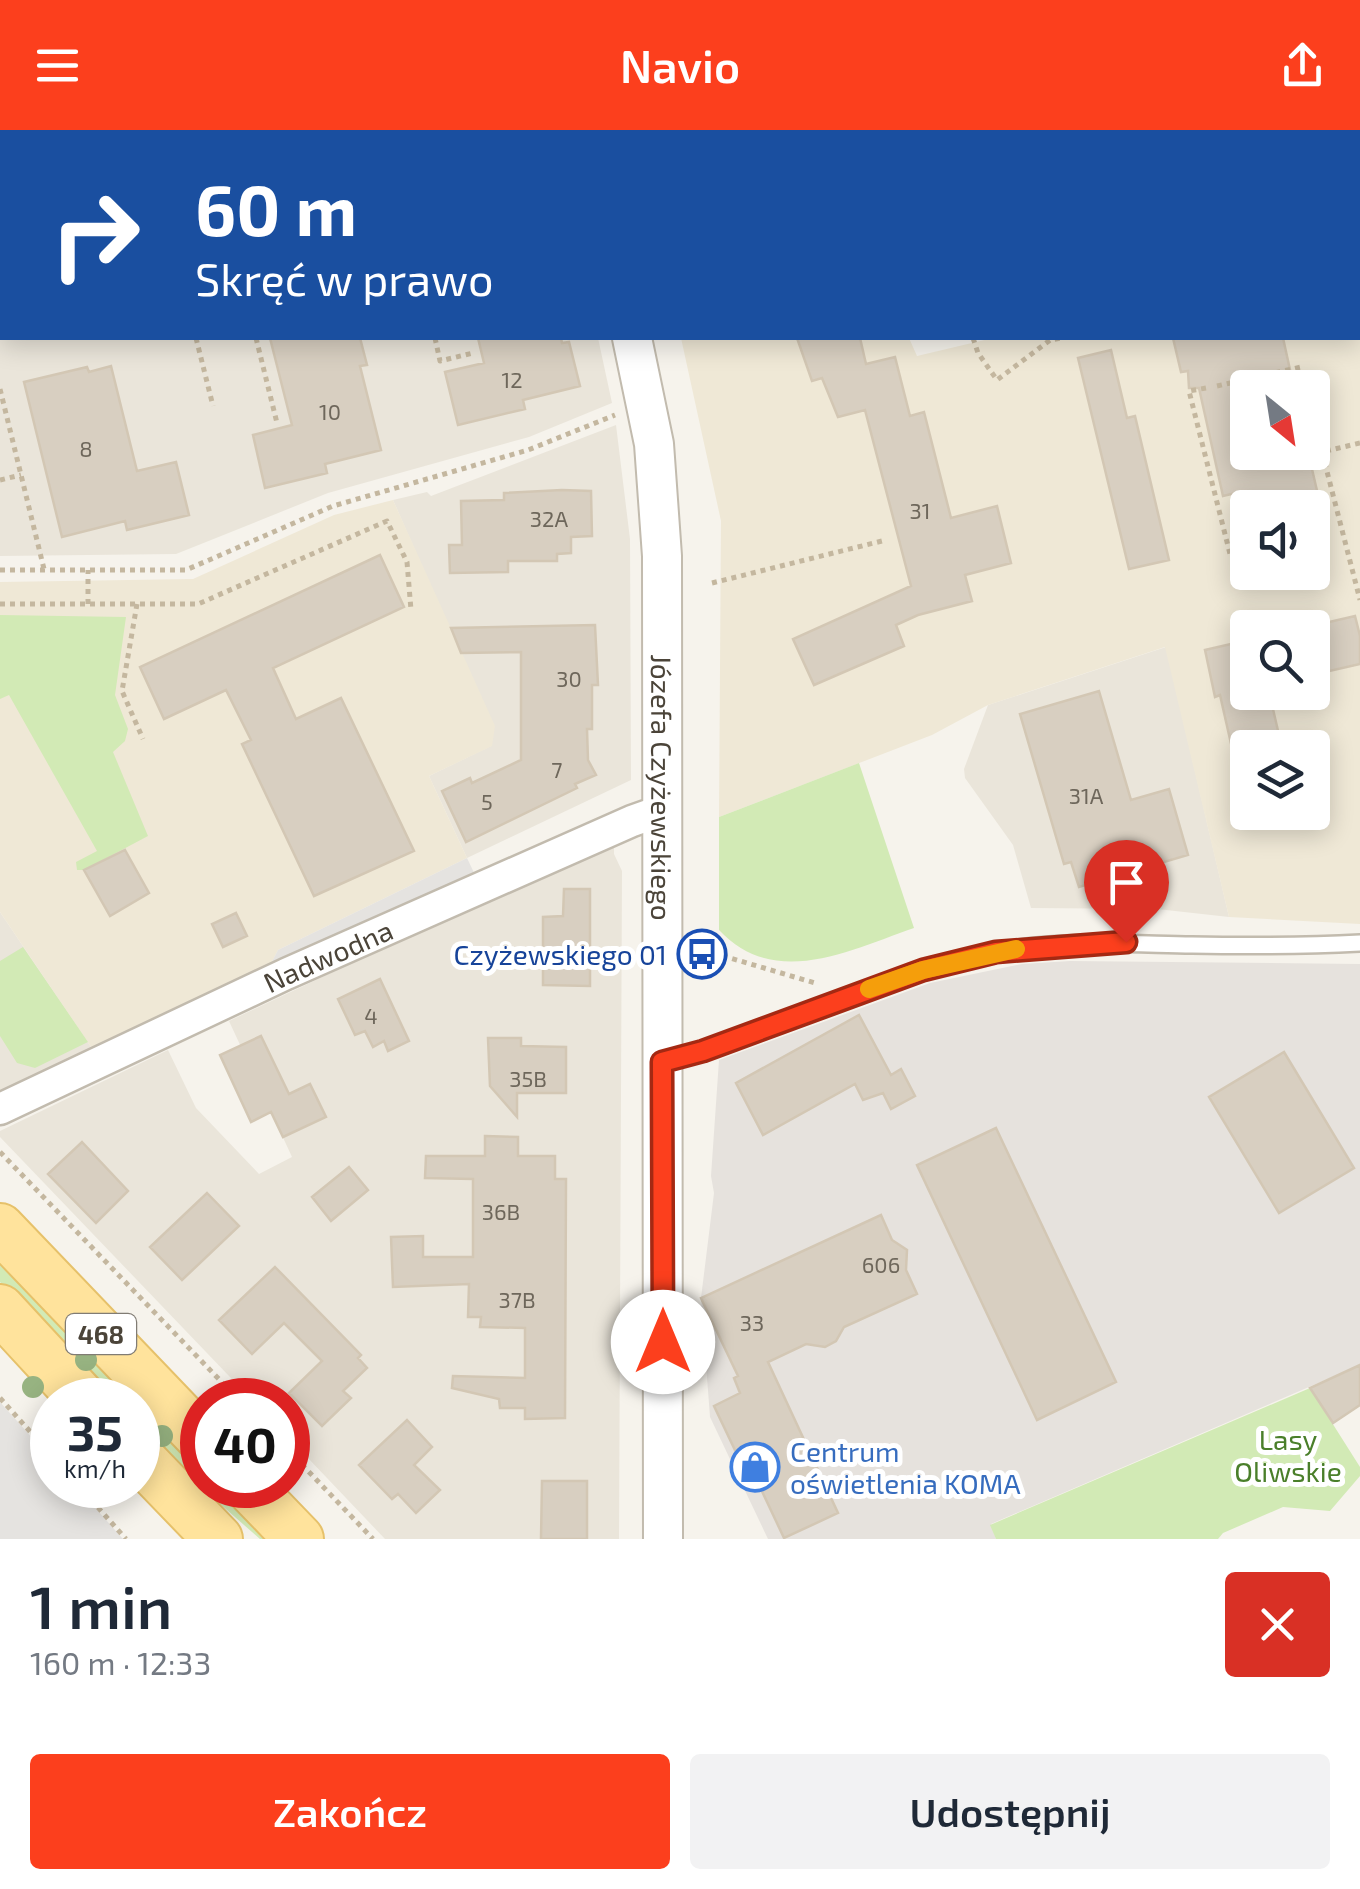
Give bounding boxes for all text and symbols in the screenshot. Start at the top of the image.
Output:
icon: menu [30,38,85,93]
text: Navio [620,38,740,92]
icon: share [1275,38,1330,93]
text: 60 m [195,166,357,250]
icon: right [30,170,160,300]
text: Skręć w prawo [195,251,494,305]
house number: 12 [501,366,523,392]
north arrow [1230,370,1330,470]
map controls [1230,370,1330,830]
house number: 10 [319,398,341,424]
house number: 8 [79,435,93,461]
button: sound [1230,490,1330,590]
house number: 31 [910,497,931,523]
house number: 32A [530,505,568,531]
button: search [1230,610,1330,710]
street label: Józefa Czyżewskiego [645,654,679,921]
house number: 30 [556,665,582,691]
button: layers [1230,730,1330,830]
house number: 7 [551,756,563,782]
house number: 31A [1069,782,1104,808]
house number: 5 [481,788,493,814]
pin [1084,840,1169,943]
icon: arrive [1099,855,1154,910]
street label: Nadwodna [258,912,398,999]
bus stop icon: Czyżewskiego 01 [676,928,728,980]
place label: Czyżewskiego 01 [453,937,667,971]
house number: 4 [364,1002,378,1028]
house number: 35B [509,1065,547,1091]
house number: 36B [482,1198,520,1224]
house number: 606 [862,1251,900,1277]
house number: 37B [498,1286,536,1312]
position arrow [611,1290,715,1394]
house number: 33 [740,1309,764,1335]
road number: 468 [66,1314,136,1354]
speed limit sign: 40 [180,1378,310,1508]
text: 35 [67,1401,123,1461]
park label: Lasy Oliwskie [1234,1422,1342,1488]
place label: Centrum oświetlenia KOMA [790,1434,1021,1500]
shop icon: Centrum oświetlenia KOMA [729,1441,781,1493]
text: km/h [64,1453,126,1483]
text: 1 min [30,1569,172,1641]
button: close [1225,1572,1330,1677]
text: 160 m · 12:33 [30,1643,211,1681]
button: Zakończ [30,1754,670,1869]
button: Udostępnij [690,1754,1330,1869]

